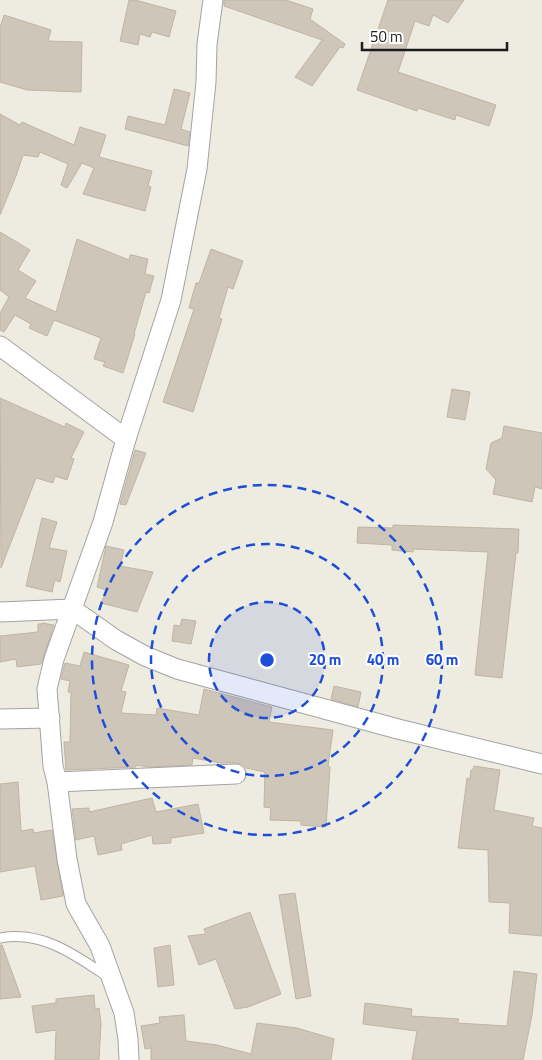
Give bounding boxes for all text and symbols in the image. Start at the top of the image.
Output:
scale bar [362,20,507,52]
text: 50 m [370,25,403,48]
text: 20 m [309,648,341,671]
text: 40 m [367,648,399,671]
text: 60 m [426,648,458,671]
centre of rings [258,651,276,669]

